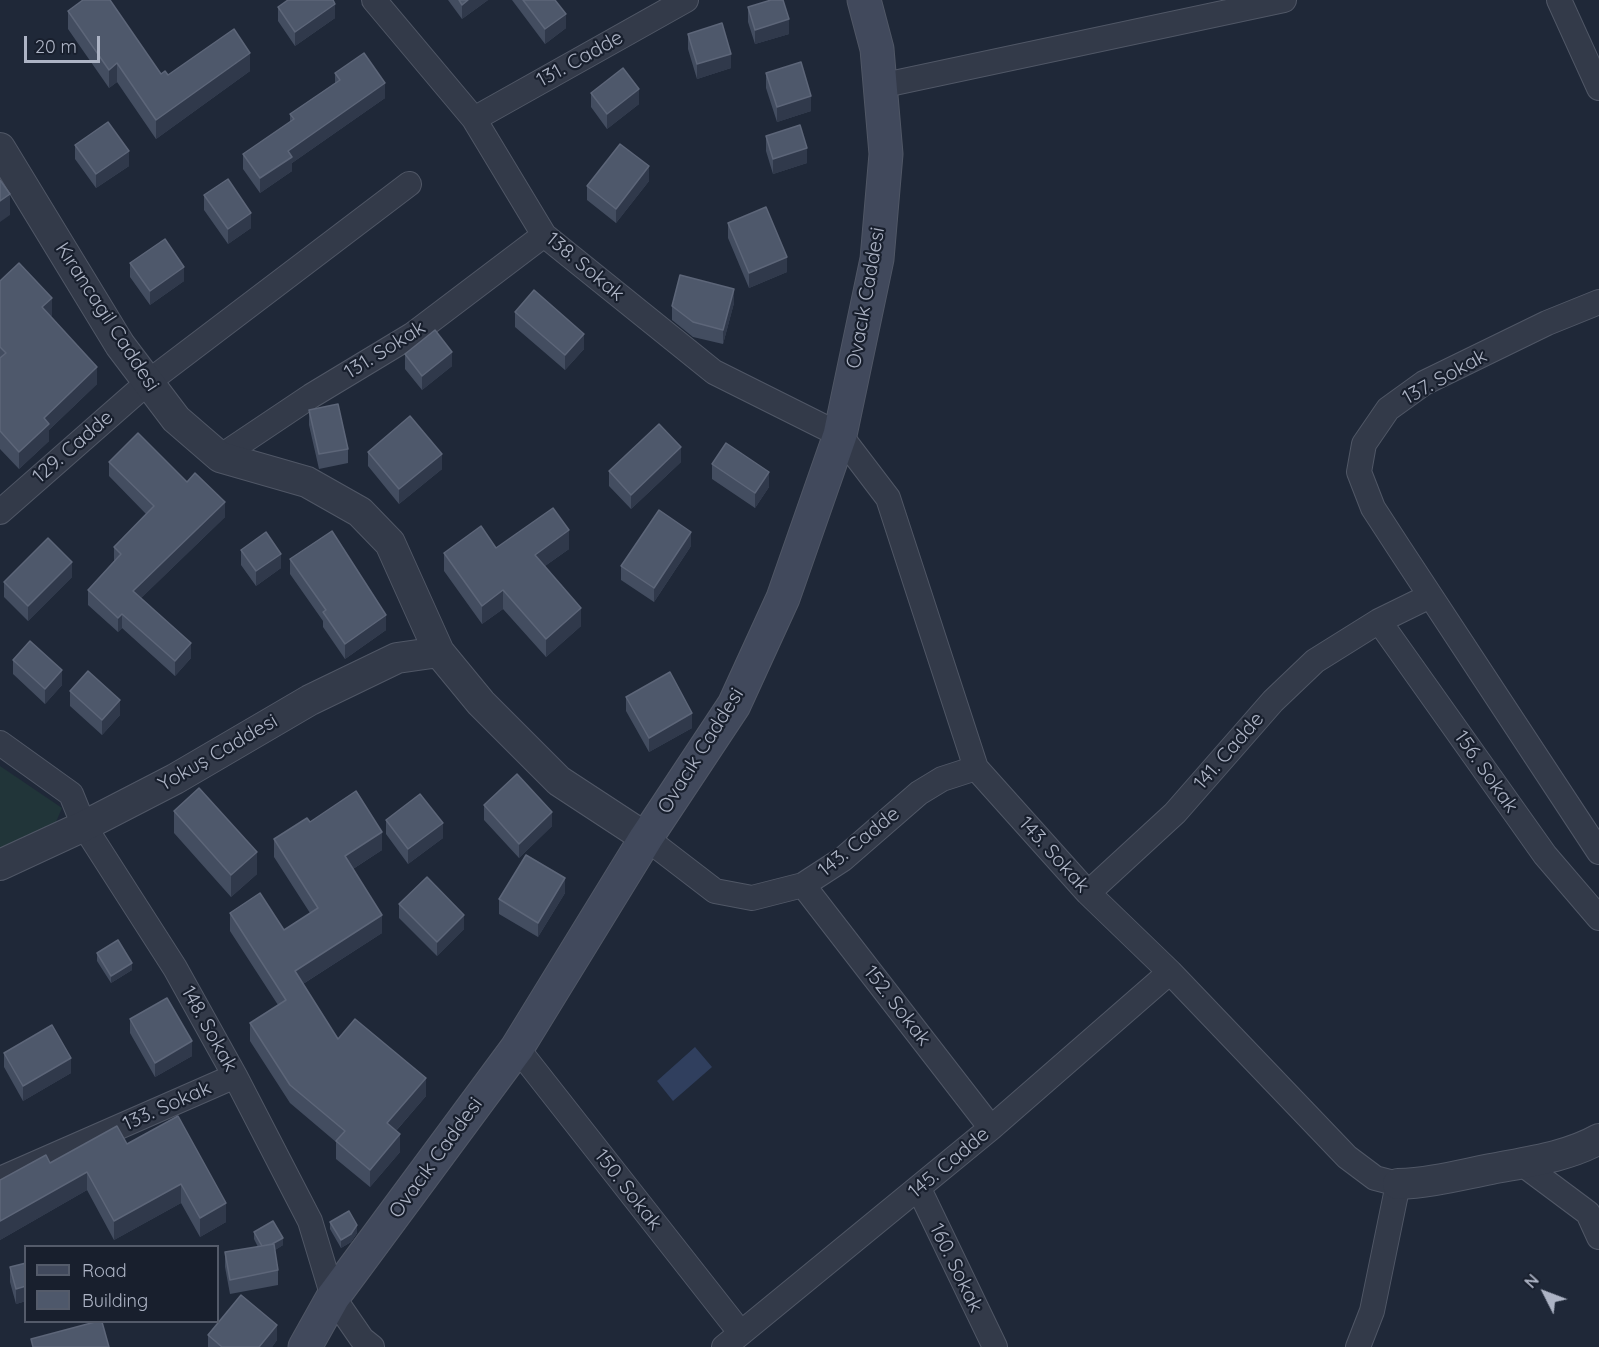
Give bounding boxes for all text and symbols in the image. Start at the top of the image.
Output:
scale bar [27,24,104,62]
street label: 131. Cadde [533,25,627,93]
text: 20 m [35,35,77,58]
street label: Ovacık Caddesi [842,225,890,371]
street label: 138. Sokak [541,227,629,307]
street label: Kırancagil Caddesi [50,238,164,396]
street label: 131. Sokak [340,316,430,384]
street label: 137. Sokak [1399,344,1491,410]
street label: 129. Cadde [28,406,118,488]
street label: Ovacık Caddesi [653,684,749,818]
street label: 141. Cadde [1189,707,1269,795]
street label: Yokuş Caddesi [154,709,282,797]
street label: 156. Sokak [1449,726,1523,818]
street label: 143. Cadde [813,802,905,882]
street label: 143. Sokak [1014,812,1094,898]
street label: 152. Sokak [858,961,936,1051]
street label: 148. Sokak [176,982,242,1076]
street label: 133. Sokak [119,1076,215,1136]
street label: Ovacık Caddesi [384,1093,488,1223]
street label: 145. Cadde [904,1122,994,1204]
street label: 150. Sokak [589,1145,667,1235]
street label: 160. Sokak [924,1220,988,1316]
legend [24,1245,219,1323]
text: Road [82,1259,127,1282]
north arrow [1515,1263,1575,1323]
text: N [1520,1270,1543,1292]
text: Building [82,1289,148,1312]

